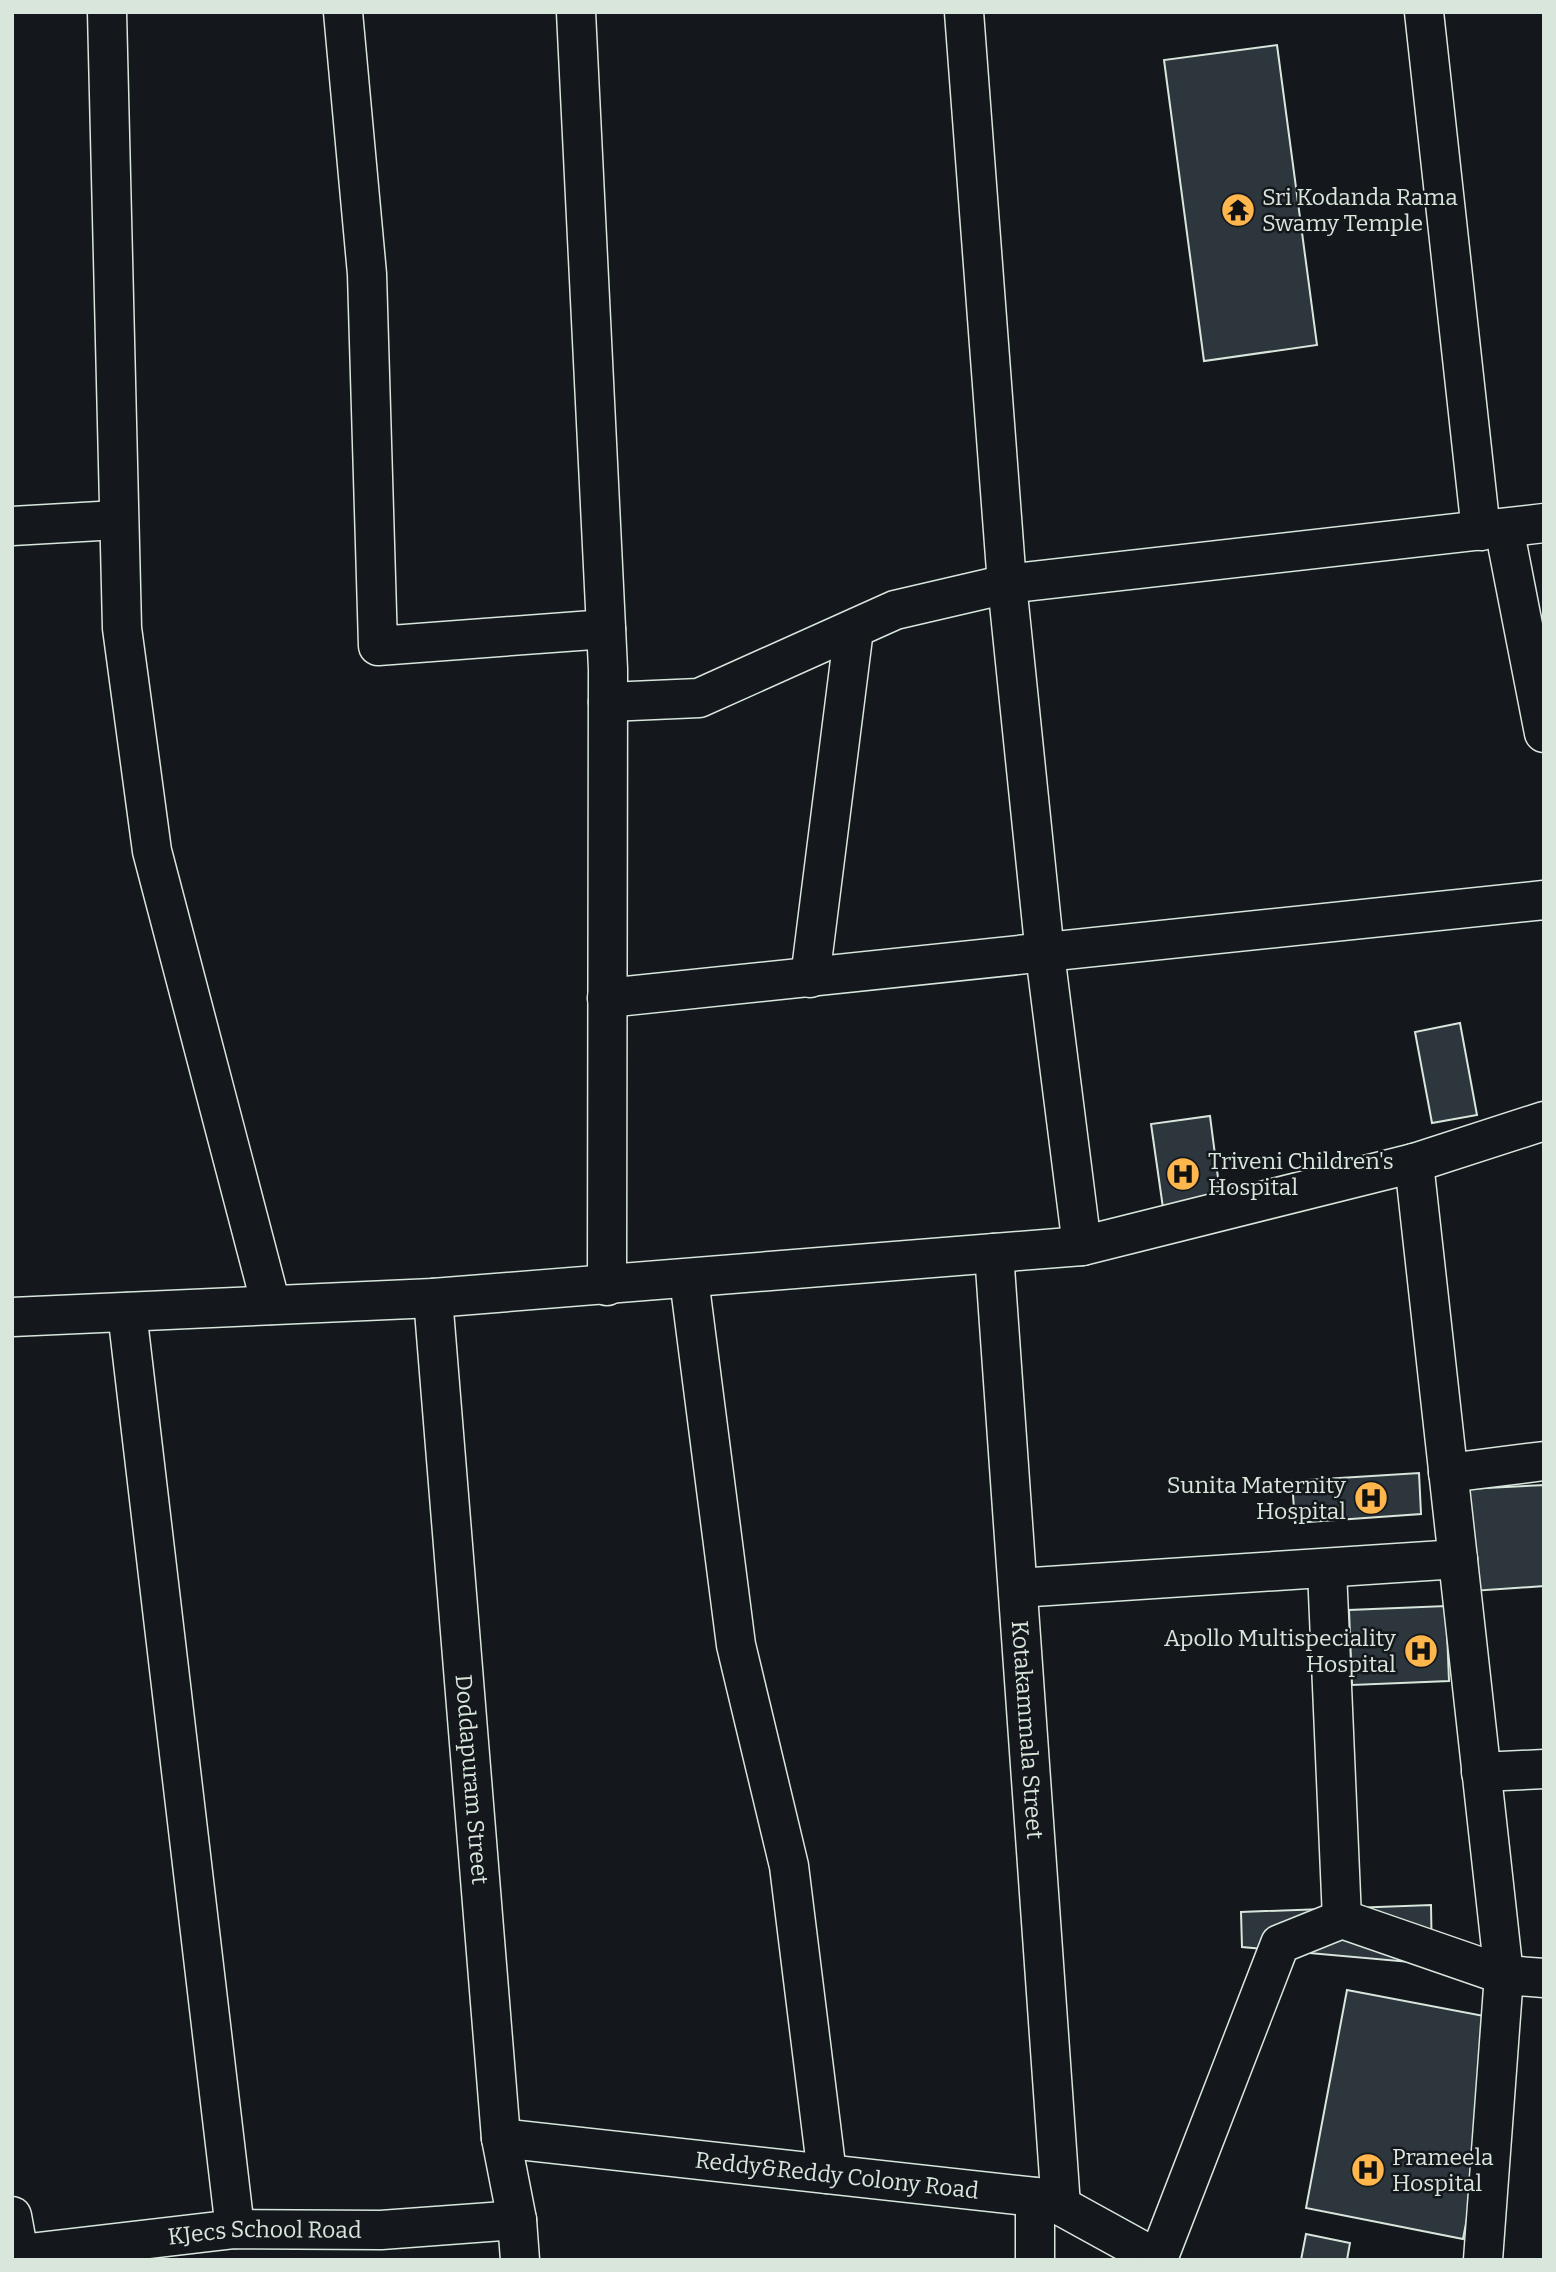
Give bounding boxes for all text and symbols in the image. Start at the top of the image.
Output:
place label: Sri Kodanda Rama Swamy Temple [1262,183,1458,237]
temple icon: Sri Kodanda Rama Swamy Temple [1219,191,1257,229]
place label: Triveni Children's Hospital [1208,1147,1394,1201]
hospital icon: Triveni Children's Hospital [1164,1155,1202,1193]
place label: Sunita Maternity Hospital [1167,1471,1347,1525]
hospital icon: Sunita Maternity Hospital [1352,1479,1390,1517]
street label: Kotakammala Street [1006,1619,1049,1840]
place label: Apollo Multispeciality Hospital [1164,1624,1397,1678]
hospital icon: Apollo Multispeciality Hospital [1402,1632,1440,1670]
street label: Doddapuram Street [450,1673,494,1886]
place label: Prameela Hospital [1392,2143,1494,2197]
street label: Reddy&Reddy Colony Road [694,2146,981,2205]
hospital icon: Prameela Hospital [1349,2151,1387,2189]
street label: KJecs School Road [166,2215,362,2251]

